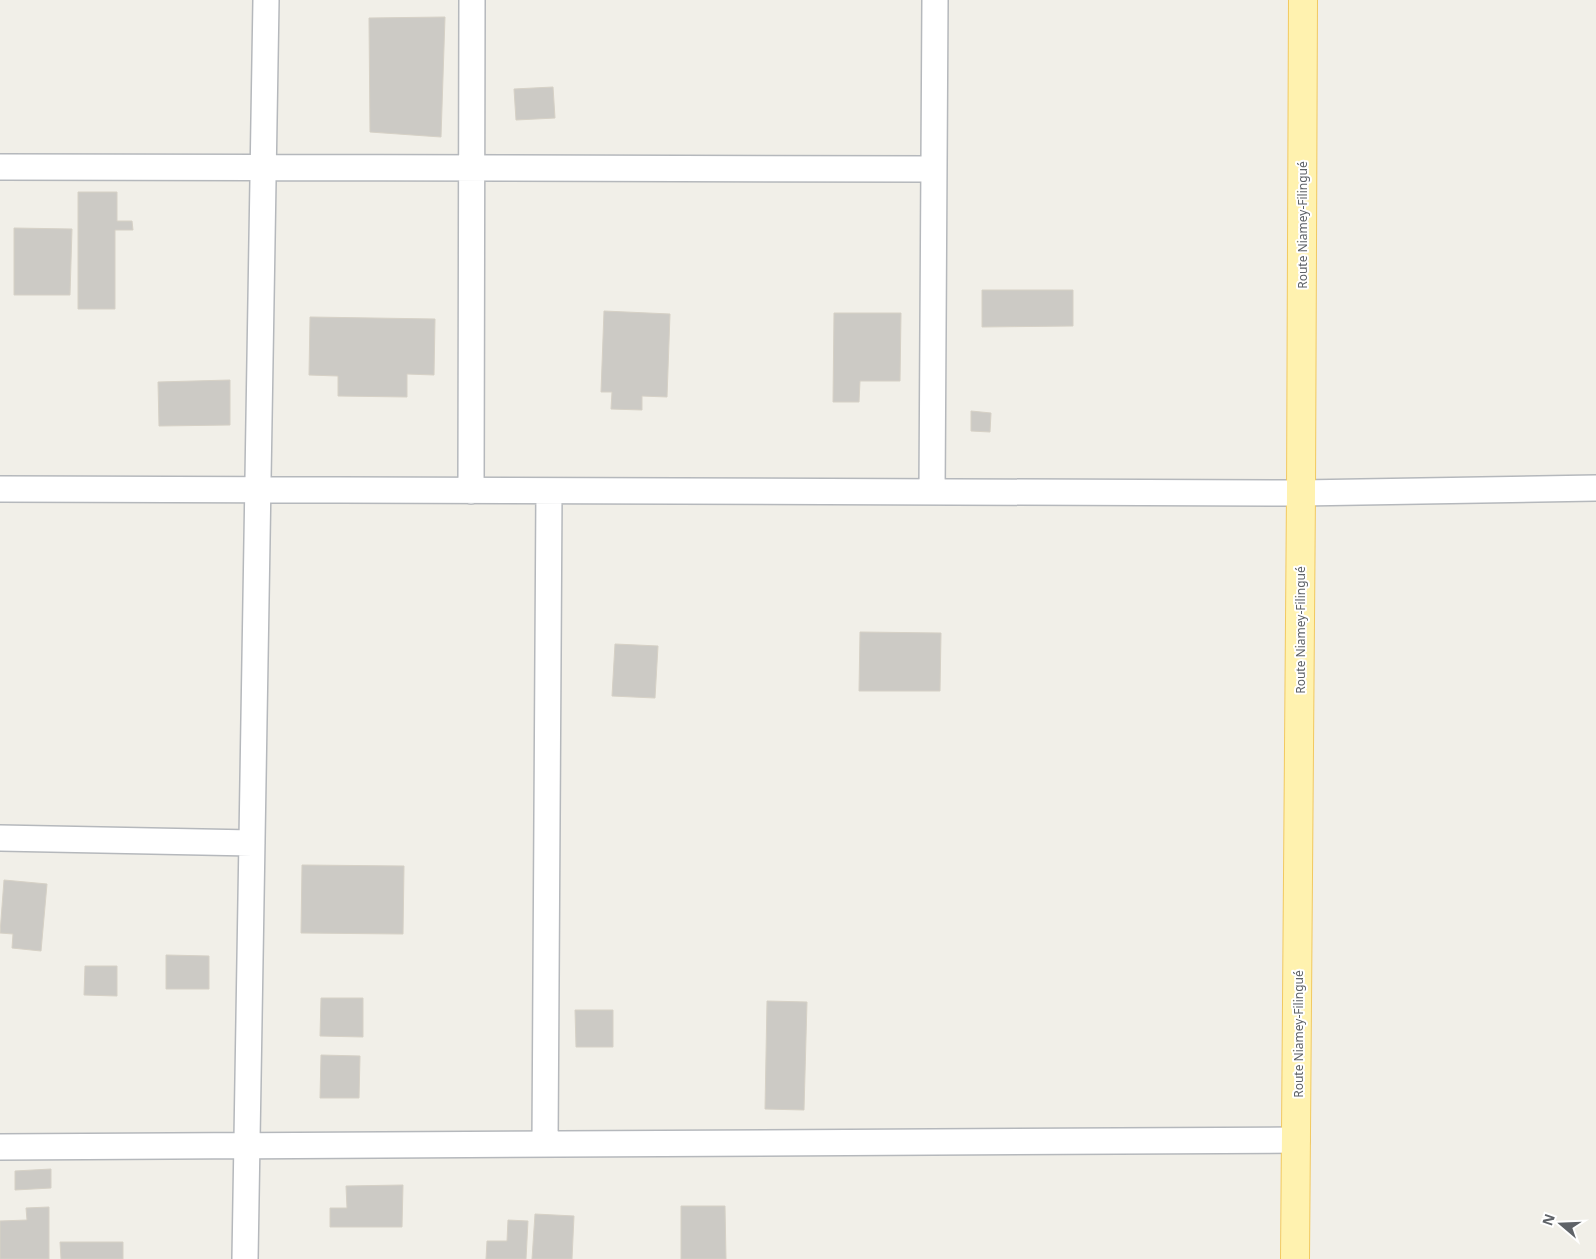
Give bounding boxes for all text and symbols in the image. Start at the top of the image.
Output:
street label: Route Niamey-Filingué [1294,161,1311,289]
street label: Route Niamey-Filingué [1292,566,1309,694]
street label: Route Niamey-Filingué [1290,970,1307,1098]
north arrow [1536,1199,1586,1249]
text: N [1537,1211,1559,1228]

